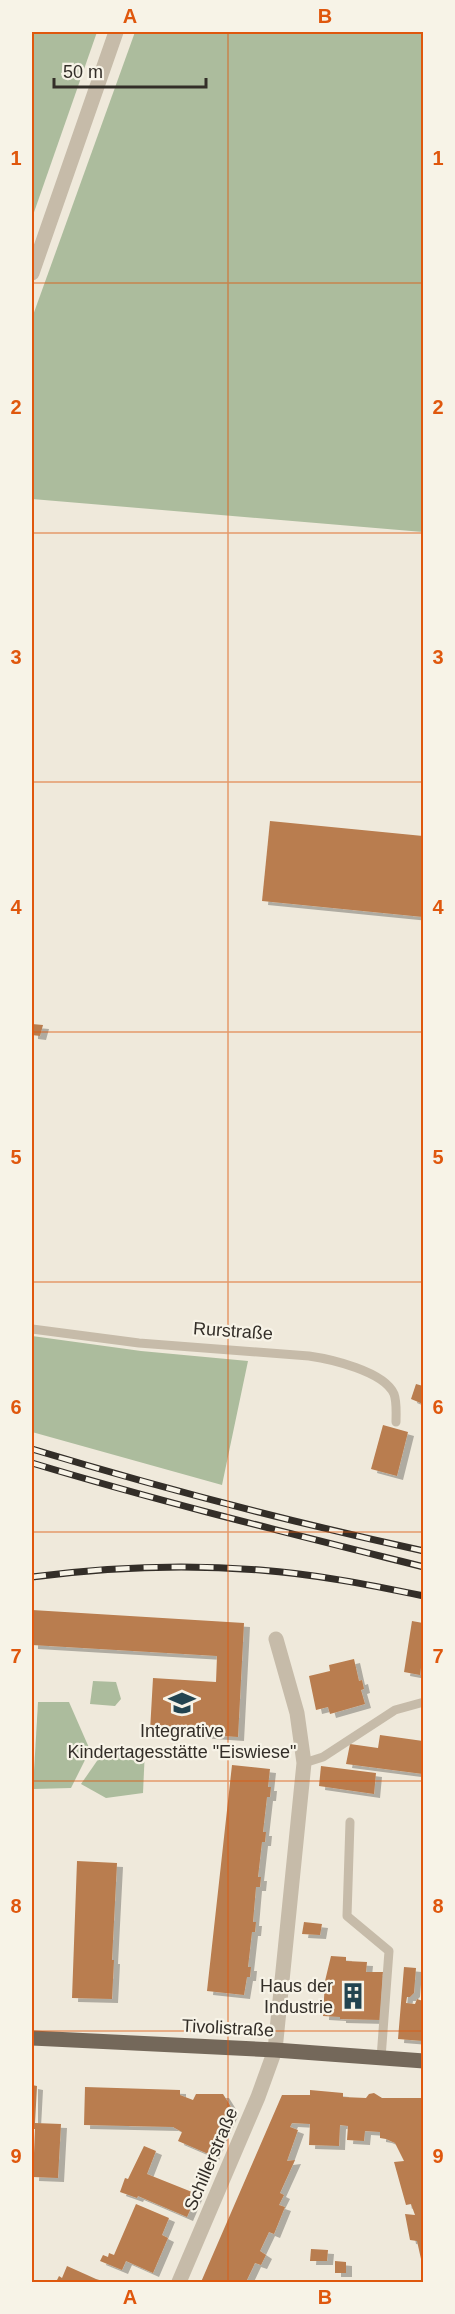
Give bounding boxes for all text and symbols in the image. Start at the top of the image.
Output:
text: A [123,5,137,27]
text: B [318,5,332,27]
scale bar [54,51,206,89]
text: 50 m [63,62,103,82]
text: 1 [10,147,22,169]
text: 1 [432,147,444,169]
text: 2 [10,396,22,418]
text: 2 [432,396,444,418]
text: 3 [10,646,22,668]
text: 3 [432,646,444,668]
text: 4 [10,896,22,918]
text: 4 [432,896,444,918]
text: 5 [10,1146,22,1168]
text: 5 [432,1146,444,1168]
street label: Rurstraße [192,1318,274,1344]
text: 6 [10,1396,22,1418]
text: 6 [432,1396,444,1418]
text: 7 [10,1645,22,1667]
text: 7 [432,1645,444,1667]
school or university icon: Integrative Kindertagesstätte "Eiswiese" [167,1688,197,1718]
place label: Integrative Kindertagesstätte "Eiswiese" [68,1721,296,1762]
text: 8 [10,1895,22,1917]
text: 8 [432,1895,444,1917]
place label: Haus der Industrie [260,1976,333,2017]
building icon: Haus der Industrie [338,1981,368,2011]
street label: Tivolistraße [181,2016,275,2040]
street label: Schillerstraße [180,2104,242,2214]
text: 9 [10,2145,22,2167]
text: 9 [432,2145,444,2167]
text: A [123,2286,137,2308]
text: B [318,2286,332,2308]

